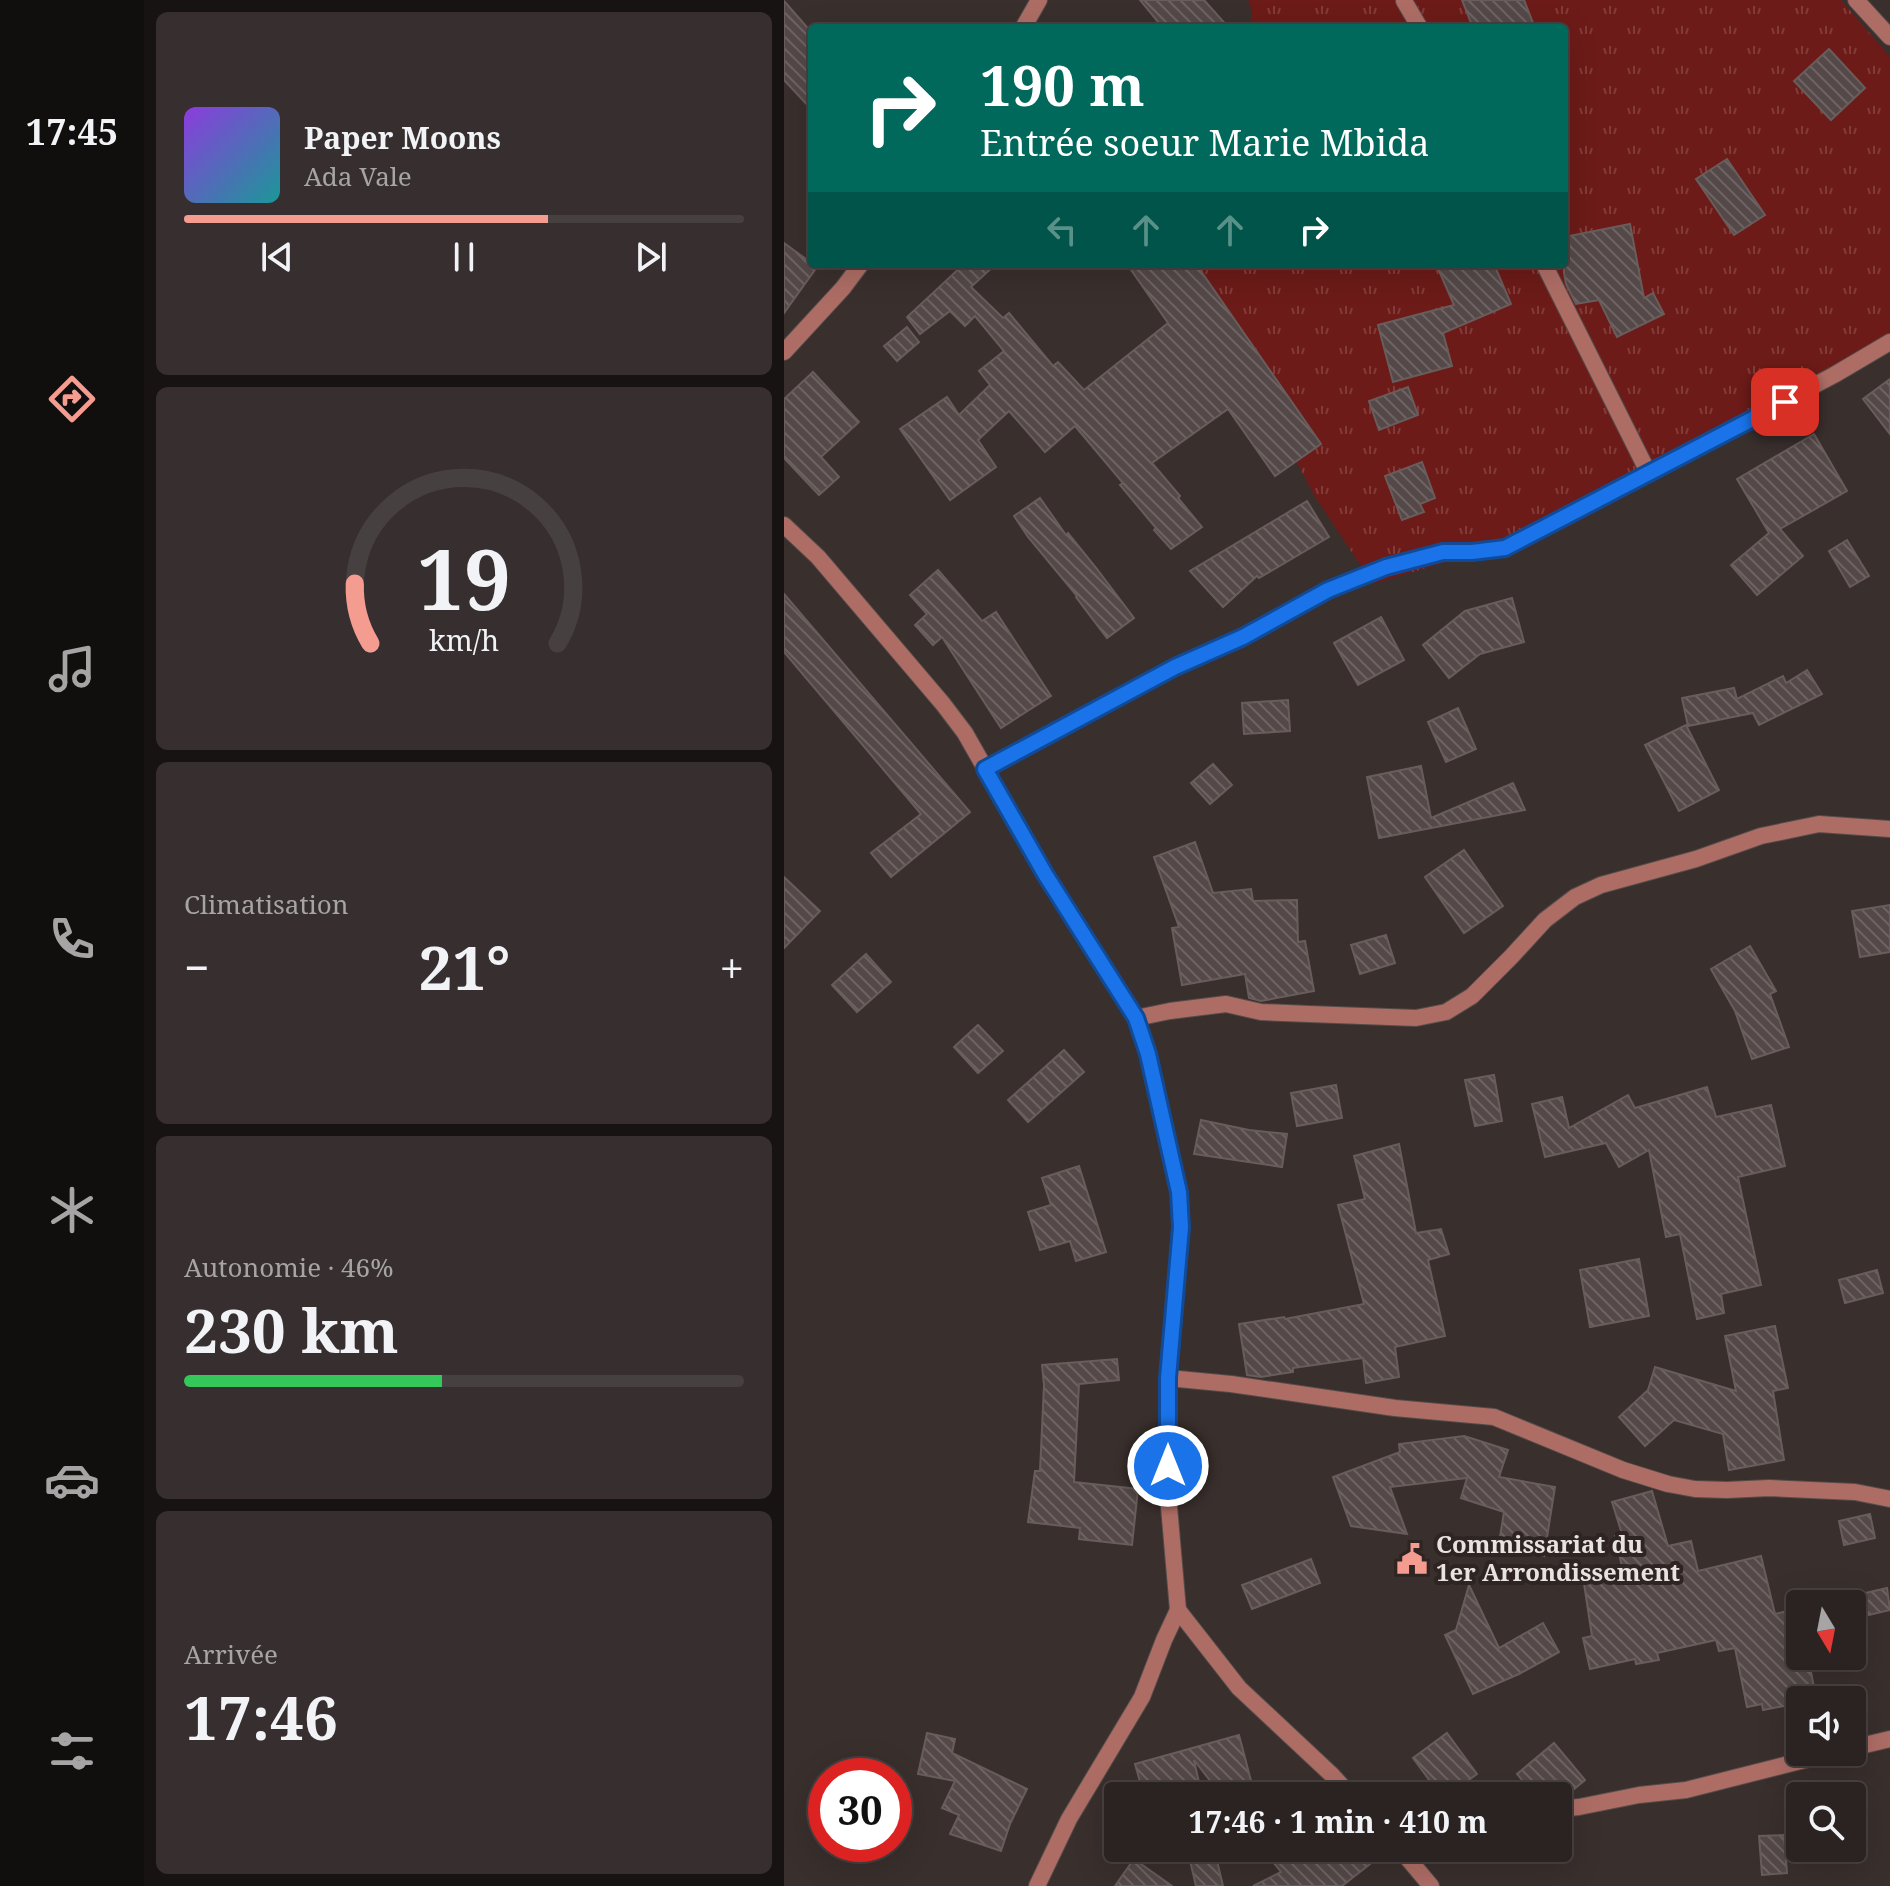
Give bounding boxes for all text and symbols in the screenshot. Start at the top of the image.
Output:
text: 190 m [980,46,1145,122]
icon: right [848,56,952,160]
text: 17:45 [26,107,118,156]
text: Paper Moons [304,117,501,158]
text: Entrée soeur Marie Mbida [980,118,1430,167]
text: Ada Vale [304,158,412,194]
icon: left [1040,208,1084,252]
icon: ahead [1124,208,1168,252]
icon: ahead [1208,208,1252,252]
icon: right [1292,208,1336,252]
icon: previous [255,235,299,279]
icon: pause [442,235,486,279]
icon: next [629,235,673,279]
pin [1751,368,1819,436]
icon: directions [44,371,100,427]
icon: arrive [1763,380,1807,424]
text: 19 [417,521,511,634]
text: km/h [429,620,499,659]
icon: music [44,641,100,697]
text: Climatisation [184,886,349,922]
icon: phone [44,911,100,967]
text: 21° [419,926,510,1008]
text: − [184,937,209,997]
text: + [719,937,744,997]
icon: climate [44,1182,100,1238]
text: Autonomie · 46% [184,1249,393,1285]
text: 230 km [184,1289,399,1371]
position arrow [1126,1424,1210,1508]
icon: car [44,1452,100,1508]
place label: Commissariat du 1er Arrondissement [1436,1527,1680,1588]
public building icon: Commissariat du 1er Arrondissement [1395,1542,1429,1576]
north arrow [1786,1590,1866,1670]
map controls [1786,1590,1866,1862]
text: Arrivée [184,1636,278,1672]
text: 17:46 [184,1676,338,1758]
button: sound [1786,1686,1866,1766]
icon: filters [44,1723,100,1779]
speed limit sign: 30 [808,1758,912,1862]
button: search [1786,1782,1866,1862]
text: 17:46 · 1 min · 410 m [1189,1801,1487,1842]

